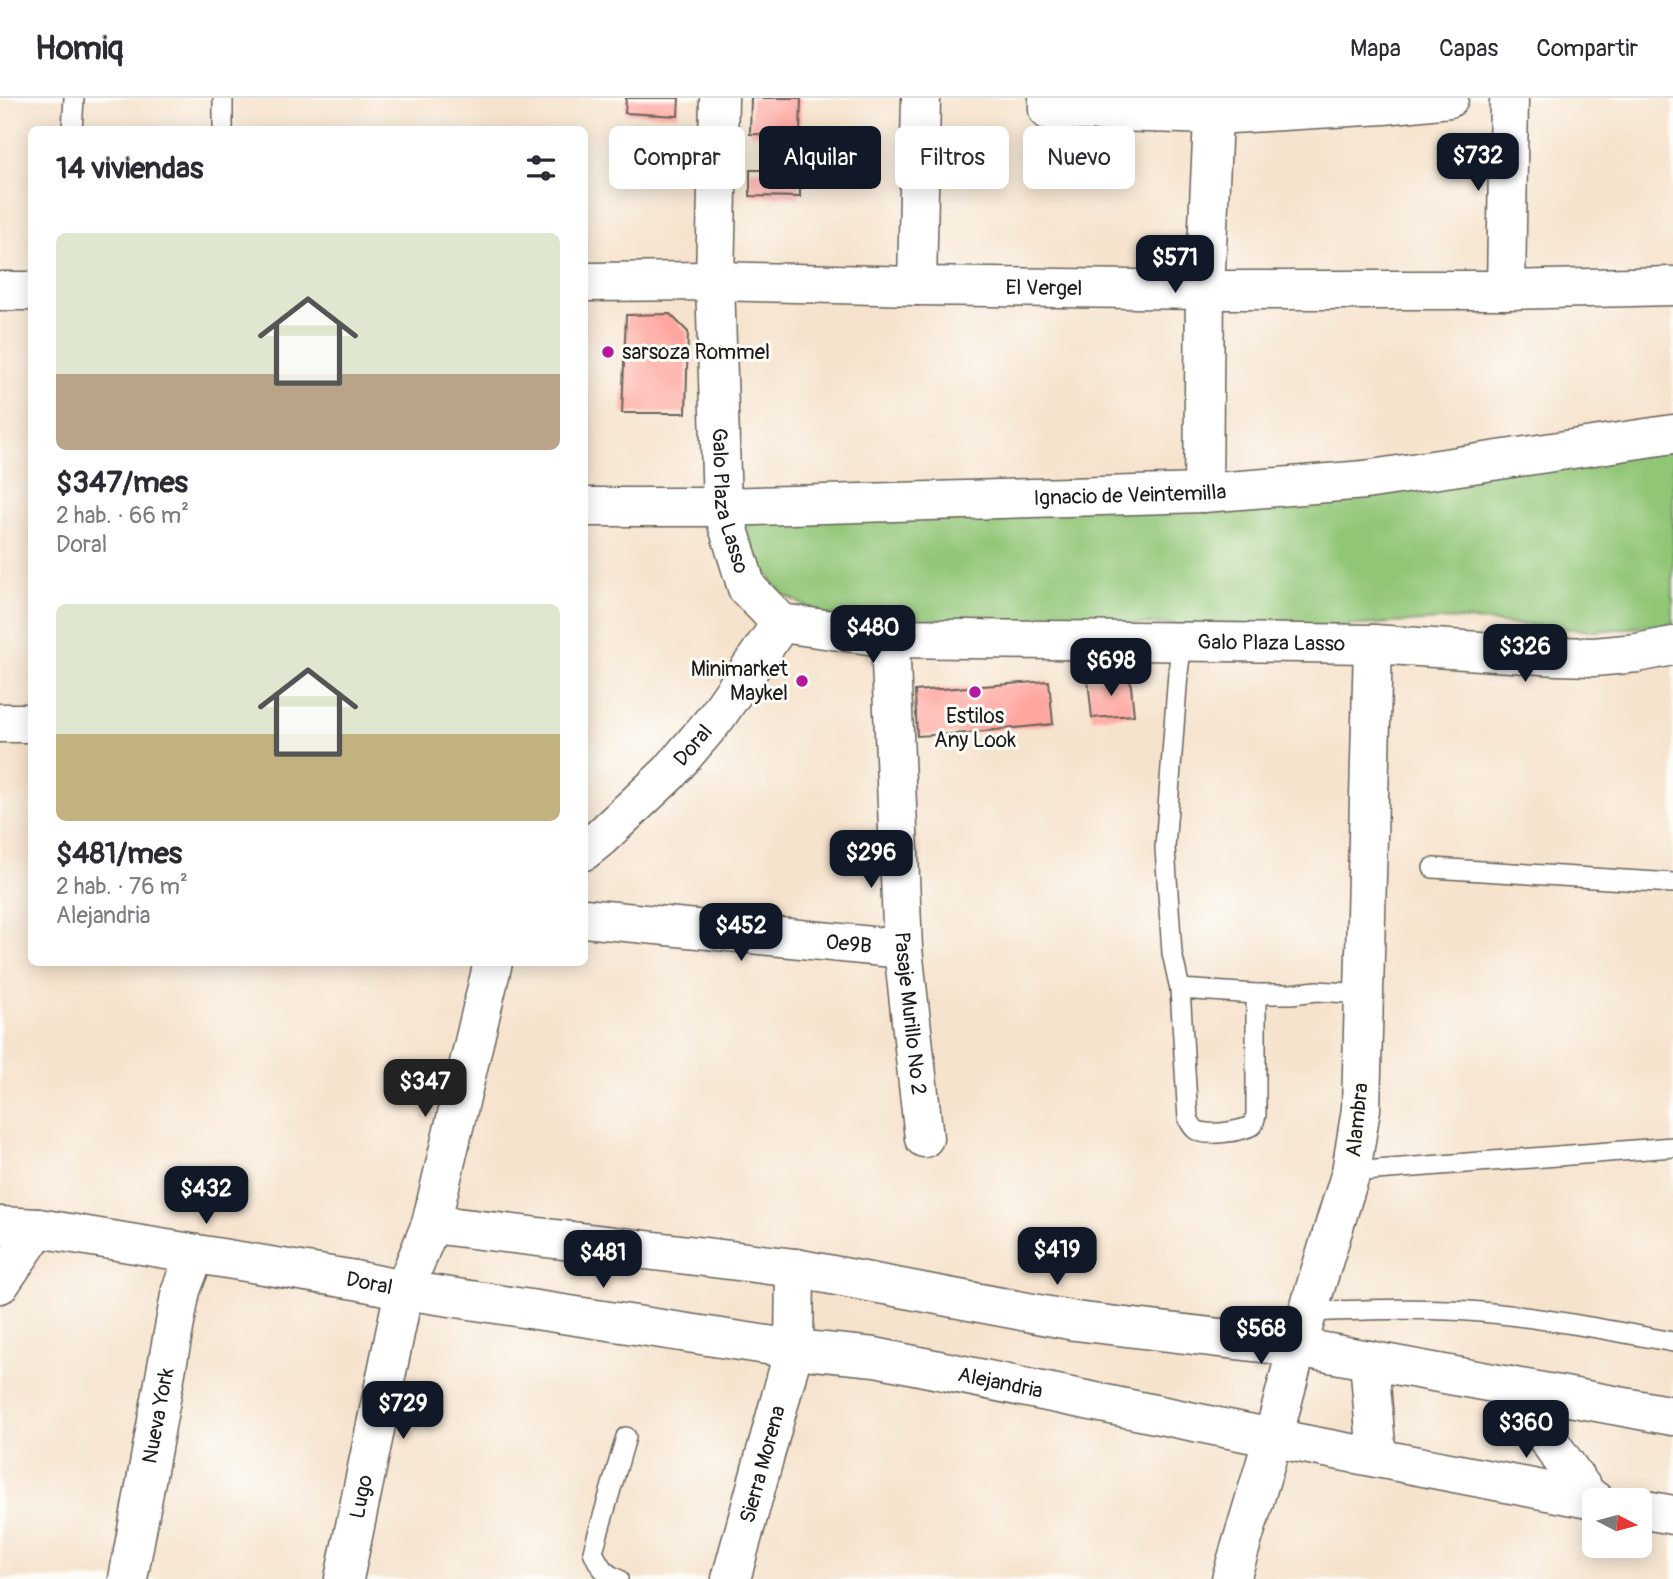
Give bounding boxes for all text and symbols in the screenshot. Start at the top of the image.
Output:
text: Homiq [35,28,123,69]
text: Mapa [1350,34,1401,63]
text: Capas [1439,34,1498,63]
text: Compartir [1536,34,1638,63]
chip: Comprar [609,126,745,189]
chip: Alquilar [759,126,881,189]
chip: Filtros [895,126,1009,189]
chip: Nuevo [1023,126,1135,189]
pin: $732 [1437,134,1519,193]
text: $732 [1453,141,1503,170]
icon: filters [522,149,560,187]
text: 14 viviendas [56,150,203,187]
pin: $571 [1134,236,1216,295]
text: $571 [1152,243,1198,272]
street label: El Vergel [1005,274,1083,302]
icon: home [245,278,371,404]
place label: sarsoza Rommel [622,339,770,366]
marker: sarsoza Rommel [600,344,616,360]
street label: Galo Plaza Lasso [706,428,755,577]
text: $347/mes [56,464,188,501]
street label: Ignacio de Veintemilla [1033,478,1227,512]
text: 2 hab. · 66 m² [56,501,189,530]
text: Doral [56,530,107,559]
pin: $480 [832,606,914,665]
text: $480 [846,613,900,642]
pin: $326 [1484,624,1566,684]
street label: Galo Plaza Lasso [1197,629,1345,658]
text: $326 [1499,632,1551,661]
pin: $698 [1070,638,1152,698]
text: $698 [1086,646,1136,675]
icon: home [245,649,371,775]
place label: Minimarket Maykel [691,656,789,707]
marker: Minimarket Maykel [794,673,810,689]
marker: Estilos Any Look [967,684,983,700]
place label: Estilos Any Look [934,703,1016,754]
street label: Doral [668,719,719,772]
pin: $296 [830,830,912,890]
text: $481/mes [56,835,182,872]
text: $296 [846,838,896,867]
text: 2 hab. · 76 m² [56,872,188,901]
text: Alejandria [56,901,150,930]
pin: $452 [700,904,782,963]
text: $452 [715,911,767,940]
street label: Oe9B [824,929,873,960]
street label: Pasaje Murillo No 2 [888,931,932,1096]
pin: $347 [384,1060,466,1119]
text: $347 [400,1067,450,1096]
street label: Alambra [1340,1082,1375,1159]
pin: $432 [165,1166,247,1226]
text: $432 [180,1174,232,1203]
pin: $419 [1016,1228,1098,1287]
pin: $481 [562,1230,644,1290]
text: $419 [1034,1235,1080,1264]
text: $481 [580,1238,626,1267]
street label: Doral [344,1266,395,1301]
pin: $568 [1220,1306,1302,1366]
text: $568 [1236,1314,1286,1343]
street label: Alejandria [955,1361,1045,1405]
street label: Nueva York [136,1366,180,1466]
pin: $729 [362,1382,444,1441]
text: $729 [378,1389,428,1418]
pin: $360 [1485,1400,1567,1460]
street label: Sierra Morena [734,1403,792,1526]
text: $360 [1499,1408,1553,1437]
street label: Lugo [344,1472,379,1521]
north arrow [1582,1488,1652,1558]
map controls [1582,1488,1652,1558]

